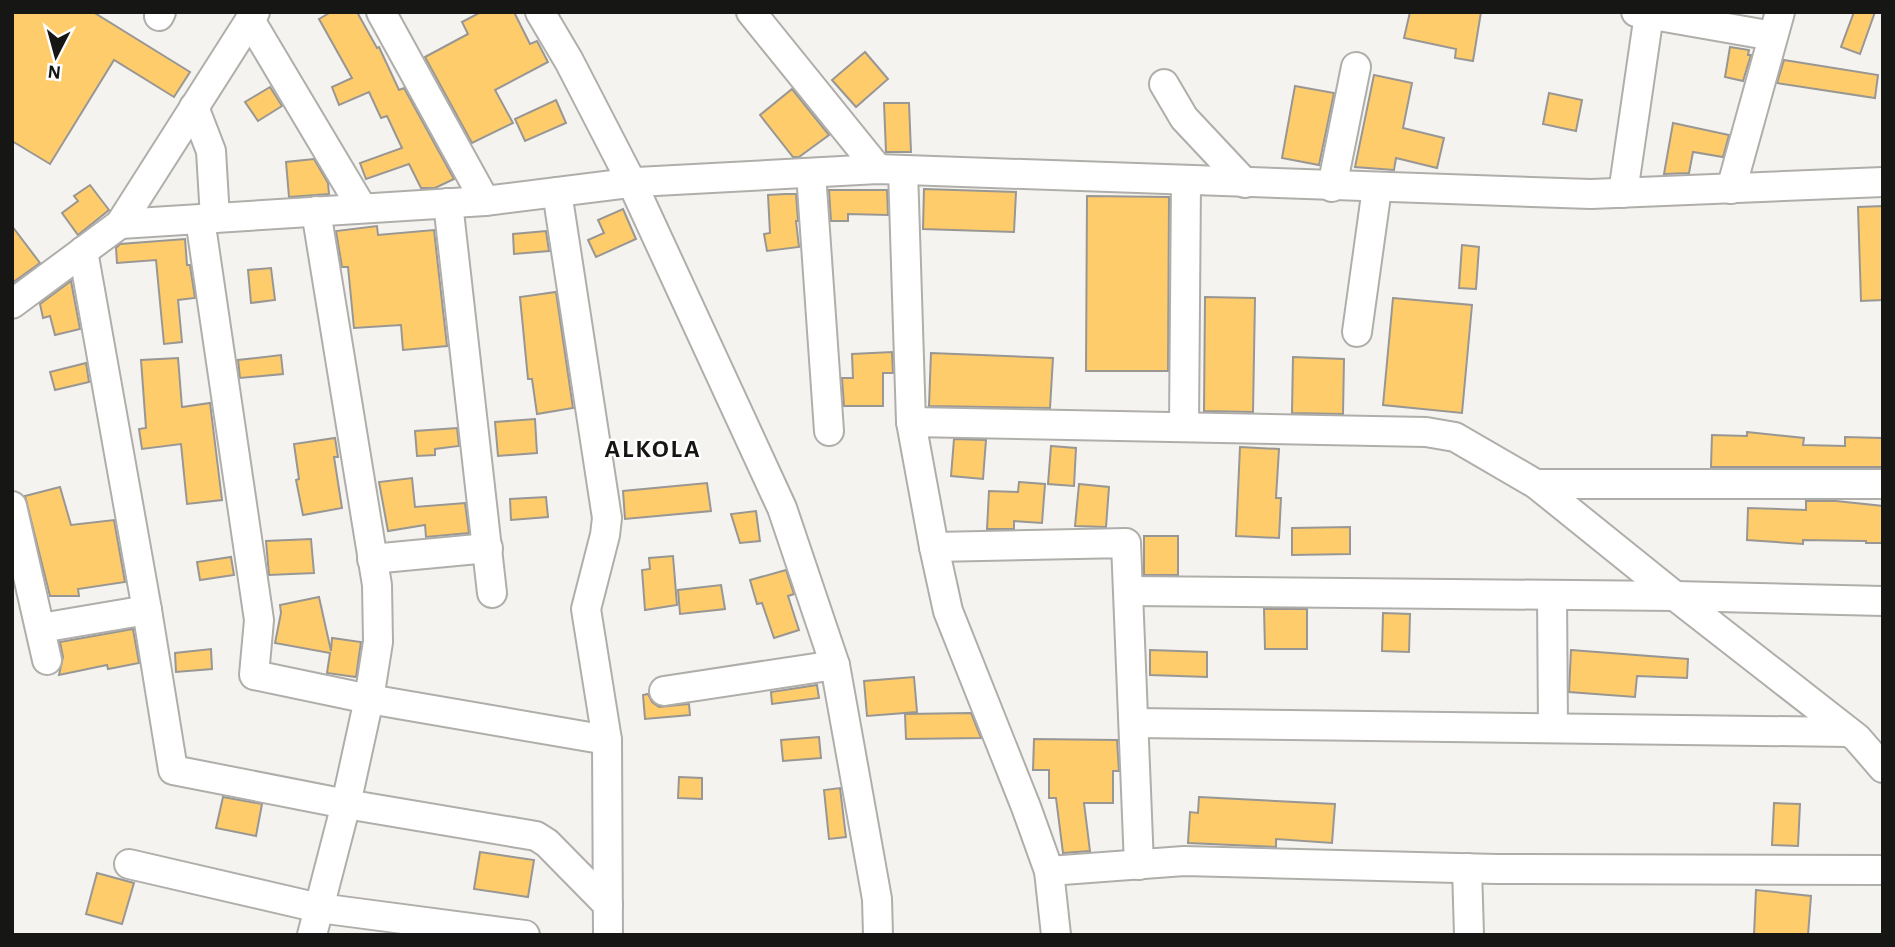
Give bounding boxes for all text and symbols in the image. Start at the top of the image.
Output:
north arrow [21,21,91,91]
text: N [47,61,62,82]
district label: ALKOLA [604,436,702,462]

